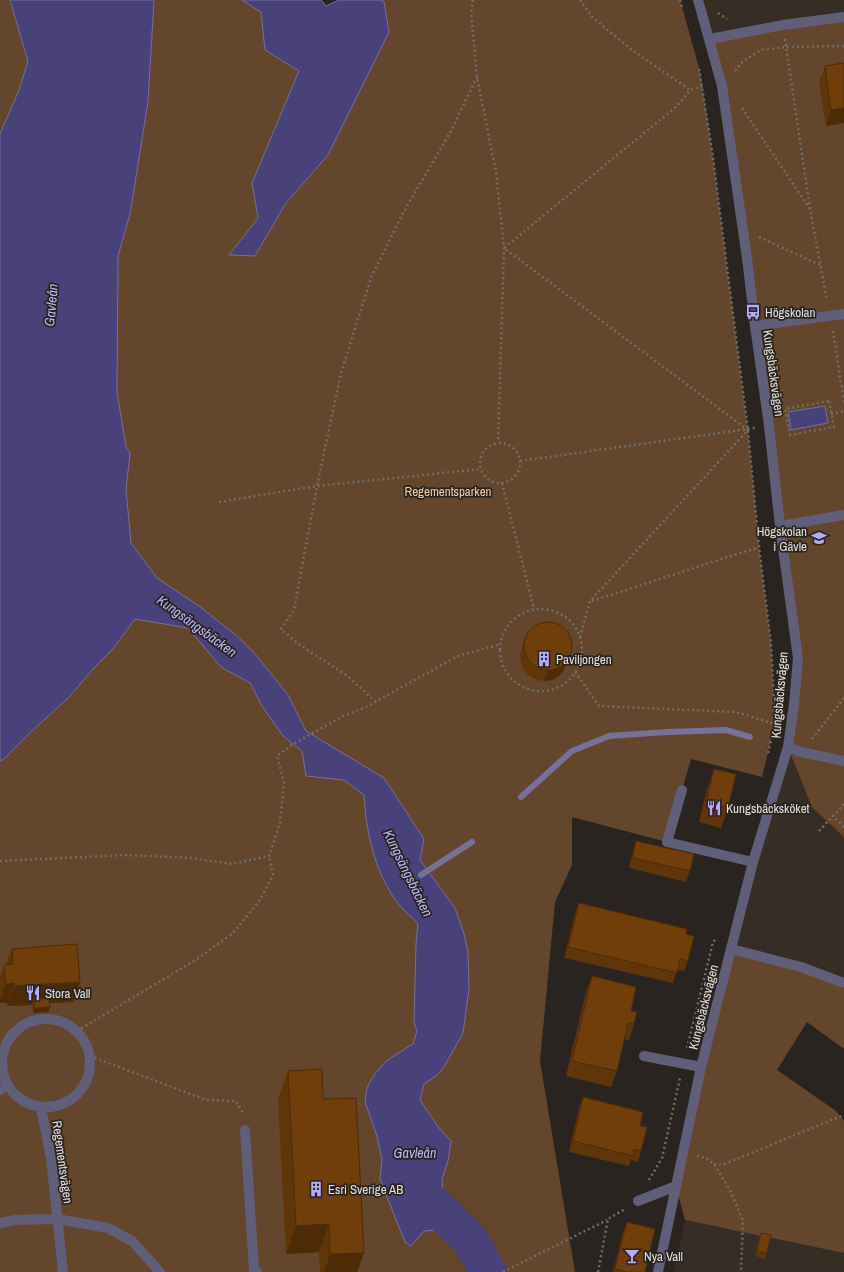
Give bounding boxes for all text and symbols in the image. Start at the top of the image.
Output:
water label: Gavleån [40,283,62,327]
bus stop icon: Högskolan [744,303,762,321]
place label: Högskolan [765,304,815,321]
street label: Kungsbäcksvägen [759,329,788,417]
park label: Regementsparken [404,483,492,500]
place label: Högskolan i Gävle [757,523,807,555]
school or university icon: Högskolan i Gävle [810,529,828,547]
water label: Kungsängsbäcken [153,591,241,661]
building icon: Paviljongen [535,650,553,668]
place label: Paviljongen [556,651,612,668]
street label: Kungsbäcksvägen [767,651,792,739]
restaurant icon: Kungsbäcksköket [705,799,723,817]
place label: Kungsbäcksköket [726,800,810,817]
water label: Kungsängsbäcken [379,827,437,919]
street label: Kungsbäcksvägen [685,963,722,1051]
restaurant icon: Stora Vall [24,984,42,1002]
place label: Stora Vall [45,985,90,1002]
street label: Regementsvägen [48,1120,77,1205]
water label: Gavleån [394,1144,436,1162]
building icon: Esri Sverige AB [307,1180,325,1198]
place label: Esri Sverige AB [328,1181,403,1198]
bar icon: Nya Vall [623,1247,641,1265]
place label: Nya Vall [644,1248,683,1265]

